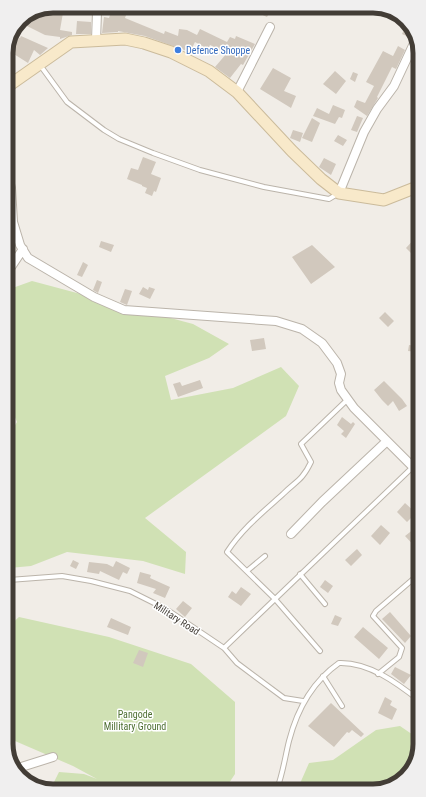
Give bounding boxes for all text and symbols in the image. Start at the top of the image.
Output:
marker: Defence Shoppe [173,45,183,55]
place label: Defence Shoppe [186,45,250,56]
street label: Military Road [152,600,201,637]
park label: Pangode Millitary Ground [104,709,166,732]

